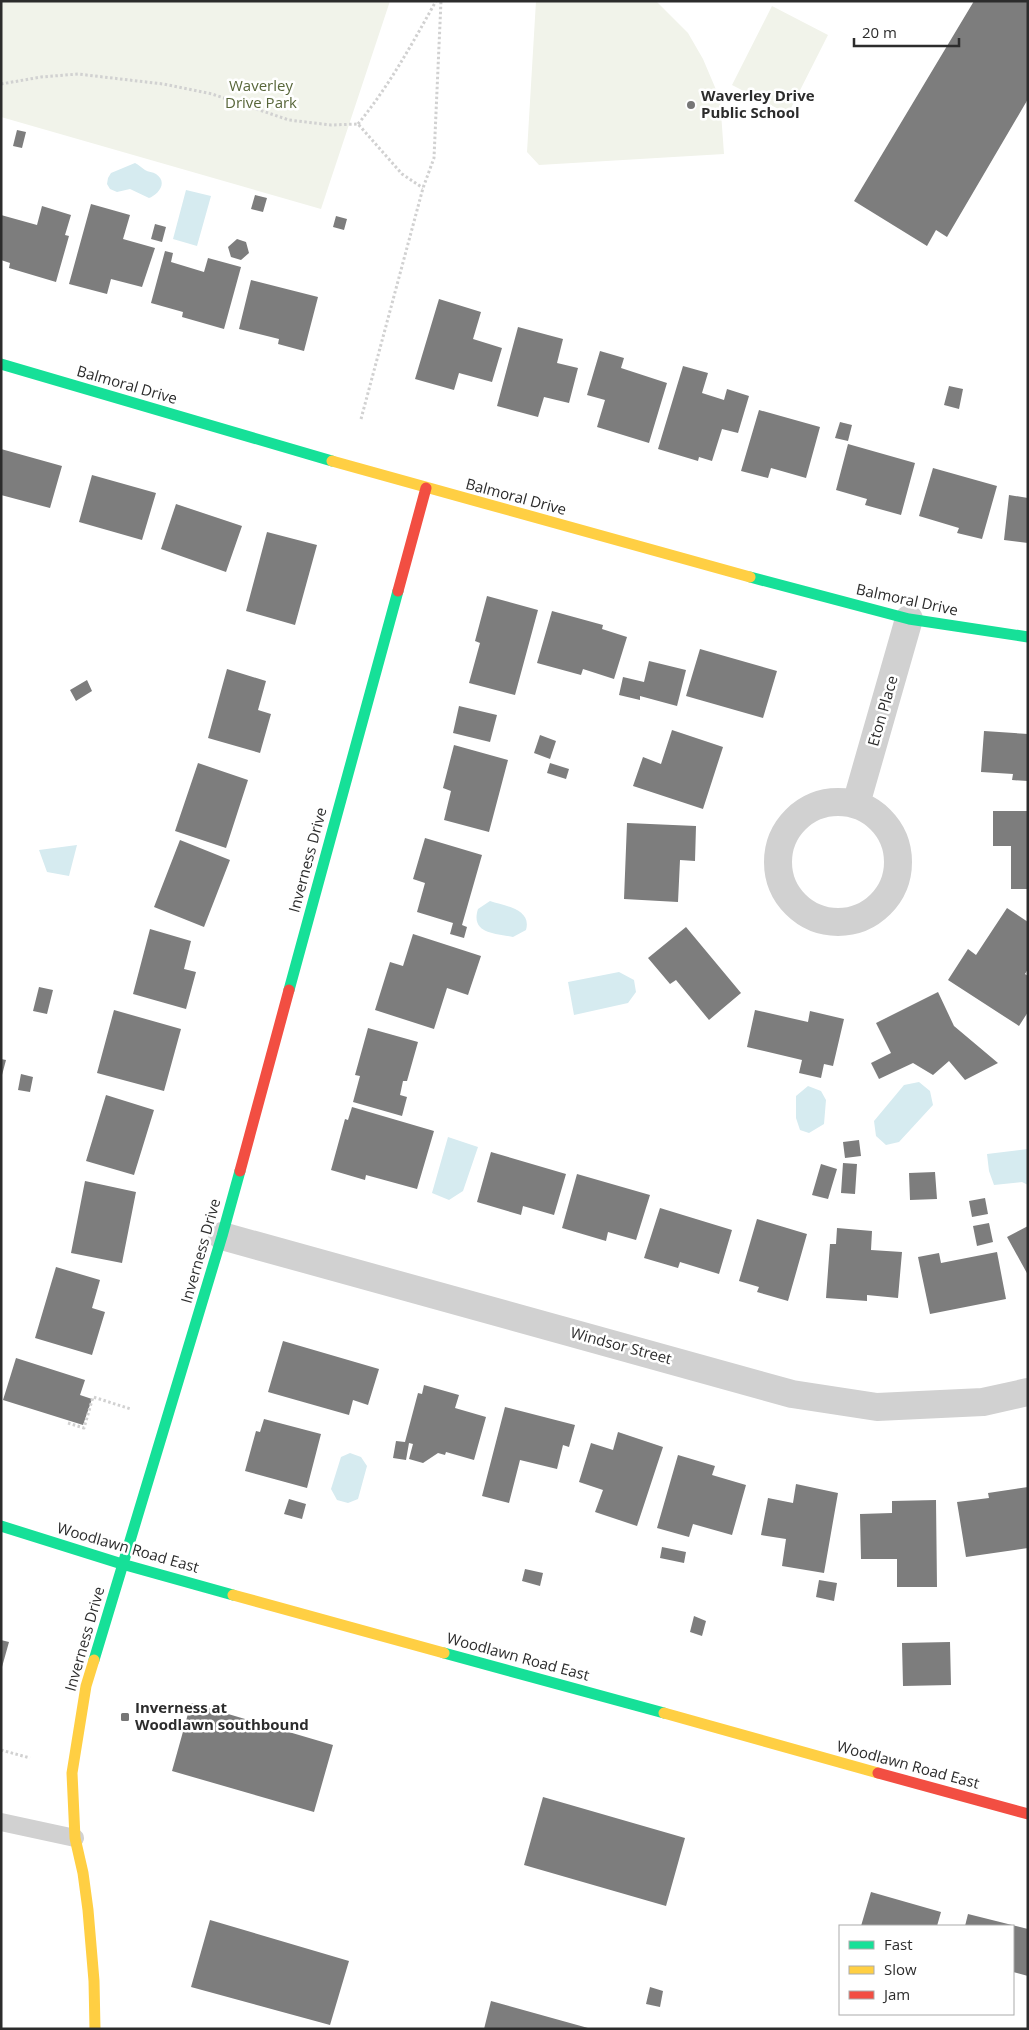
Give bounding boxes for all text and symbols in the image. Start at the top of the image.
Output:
scale bar [854,15,959,47]
text: 20 m [862,22,897,42]
park label: Waverley Drive Park [225,75,297,112]
place label: Waverley Drive Public School [701,85,815,122]
marker: Waverley Drive Public School [685,99,697,111]
street label: Balmoral Drive [75,360,180,408]
street label: Balmoral Drive [464,473,569,519]
street label: Balmoral Drive [854,578,960,620]
street label: Eton Place [862,673,902,748]
street label: Inverness Drive [283,805,331,914]
street label: Inverness Drive [176,1196,225,1305]
street label: Windsor Street [568,1322,674,1368]
street label: Woodlawn Road East [55,1517,202,1577]
street label: Inverness Drive [60,1584,109,1693]
street label: Woodlawn Road East [445,1627,592,1685]
place label: Inverness at Woodlawn southbound [135,1697,309,1734]
marker: Inverness at Woodlawn southbound [119,1711,131,1723]
street label: Woodlawn Road East [835,1735,982,1793]
legend [839,1925,1014,2015]
text: Fast [884,1934,913,1954]
text: Slow [884,1959,917,1979]
text: Jam [882,1984,910,2004]

